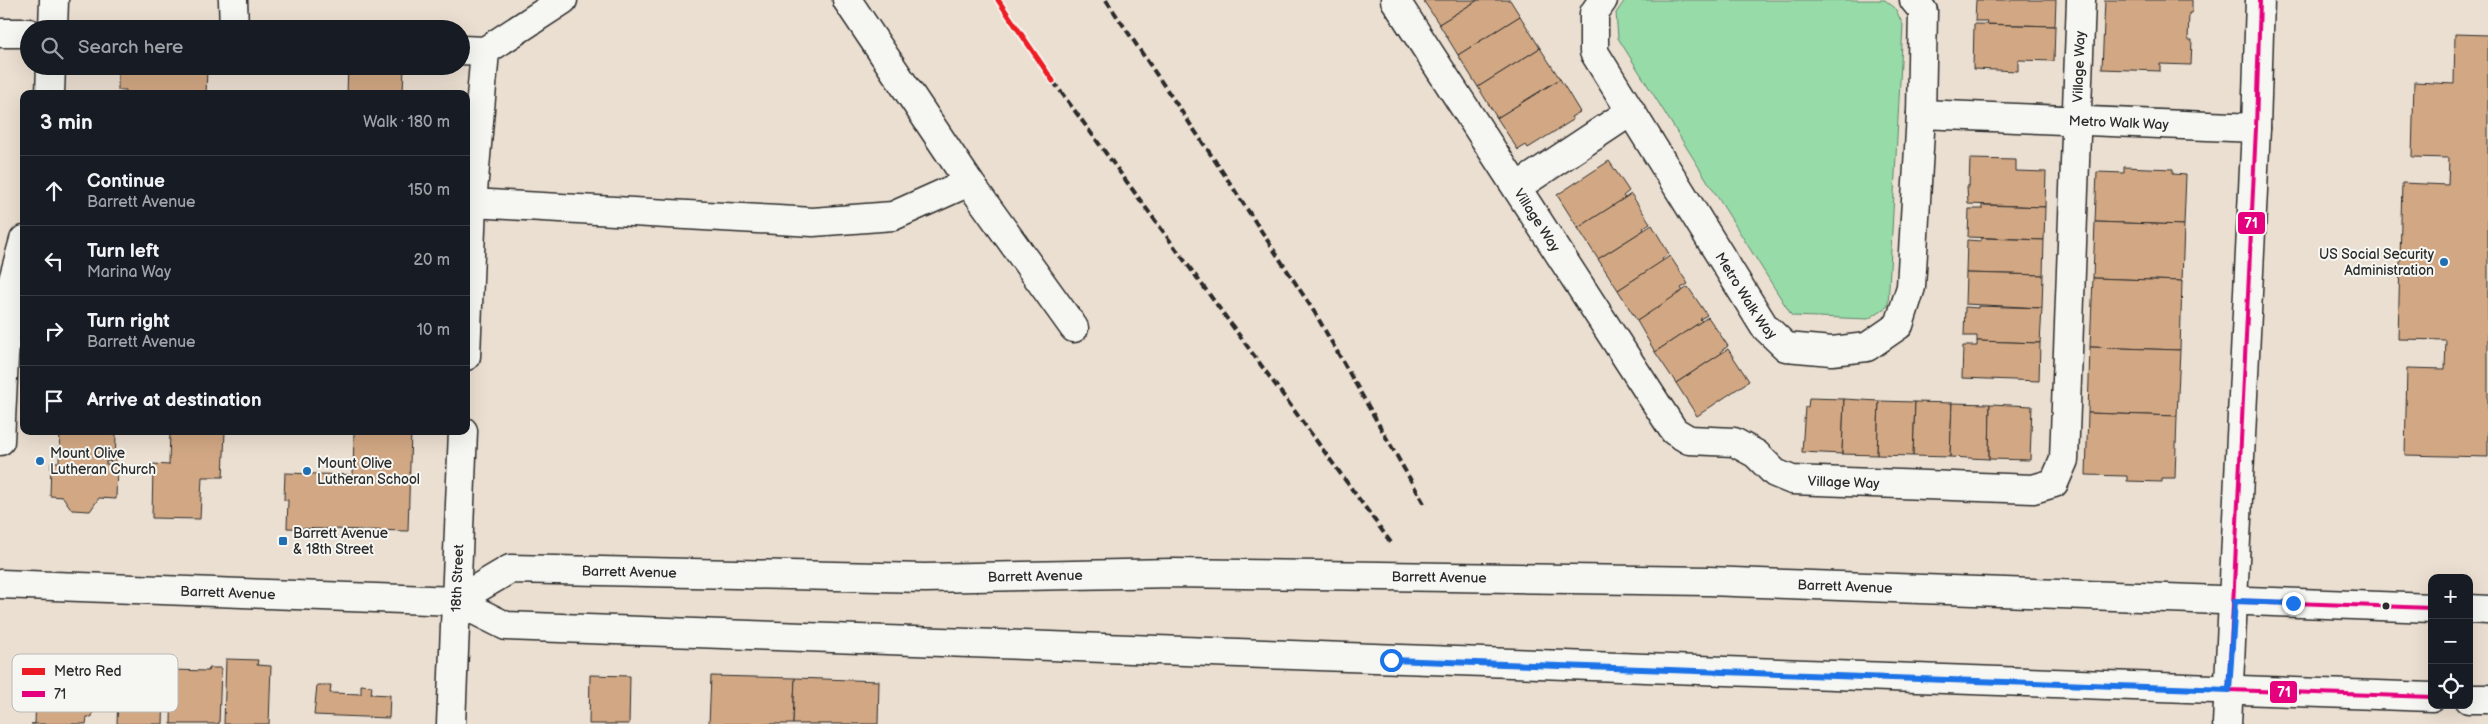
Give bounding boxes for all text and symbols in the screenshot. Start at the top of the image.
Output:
search box [20,20,470,75]
street label: Village Way [2069,30,2088,103]
icon: search [38,34,66,62]
text: Search here [78,36,183,59]
text: 3 min [40,110,93,135]
street label: Metro Walk Way [2068,112,2170,133]
text: Walk · 180 m [363,113,450,132]
text: Continue [87,170,165,193]
icon: ahead [40,177,68,205]
text: 150 m [408,181,450,200]
street label: Village Way [1511,185,1564,255]
text: Barrett Avenue [87,193,196,212]
line badge: 71 [2237,211,2266,235]
text: 71 [2244,215,2258,232]
text: Turn left [87,240,159,263]
place label: US Social Security Administration [2319,246,2435,279]
icon: left [40,247,68,275]
street label: Metro Walk Way [1712,249,1781,343]
text: 20 m [414,251,450,270]
marker: US Social Security Administration [2438,256,2450,268]
text: Marina Way [87,263,171,282]
text: Turn right [87,310,170,333]
icon: right [40,317,68,345]
text: 10 m [417,321,450,340]
text: Barrett Avenue [87,333,196,352]
icon: arrive [40,387,68,415]
text: Arrive at destination [87,389,262,412]
place label: Mount Olive Lutheran Church [50,445,156,478]
marker: Mount Olive Lutheran Church [34,455,46,467]
place label: Mount Olive Lutheran School [317,455,420,488]
marker: Mount Olive Lutheran School [301,465,313,477]
street label: Village Way [1807,472,1881,492]
place label: Barrett Avenue & 18th Street [293,525,388,558]
marker: Barrett Avenue & 18th Street [277,535,289,547]
street label: 18th Street [447,543,467,612]
street label: Barrett Avenue [581,562,677,581]
street label: Barrett Avenue [987,566,1083,585]
street label: Barrett Avenue [1391,568,1487,586]
map controls [2428,574,2473,709]
button: + [2428,574,2473,619]
street label: Barrett Avenue [1797,576,1893,596]
street label: Barrett Avenue [180,582,276,603]
route end [2282,592,2305,615]
unlabelled marker [2381,601,2391,611]
button: − [2428,619,2473,664]
route start [1380,649,1403,672]
legend [12,654,178,712]
text: Metro Red [54,663,121,680]
button: locate [2428,664,2473,709]
line badge: 71 [2269,680,2298,704]
text: 71 [2277,684,2291,701]
text: 71 [54,686,66,703]

